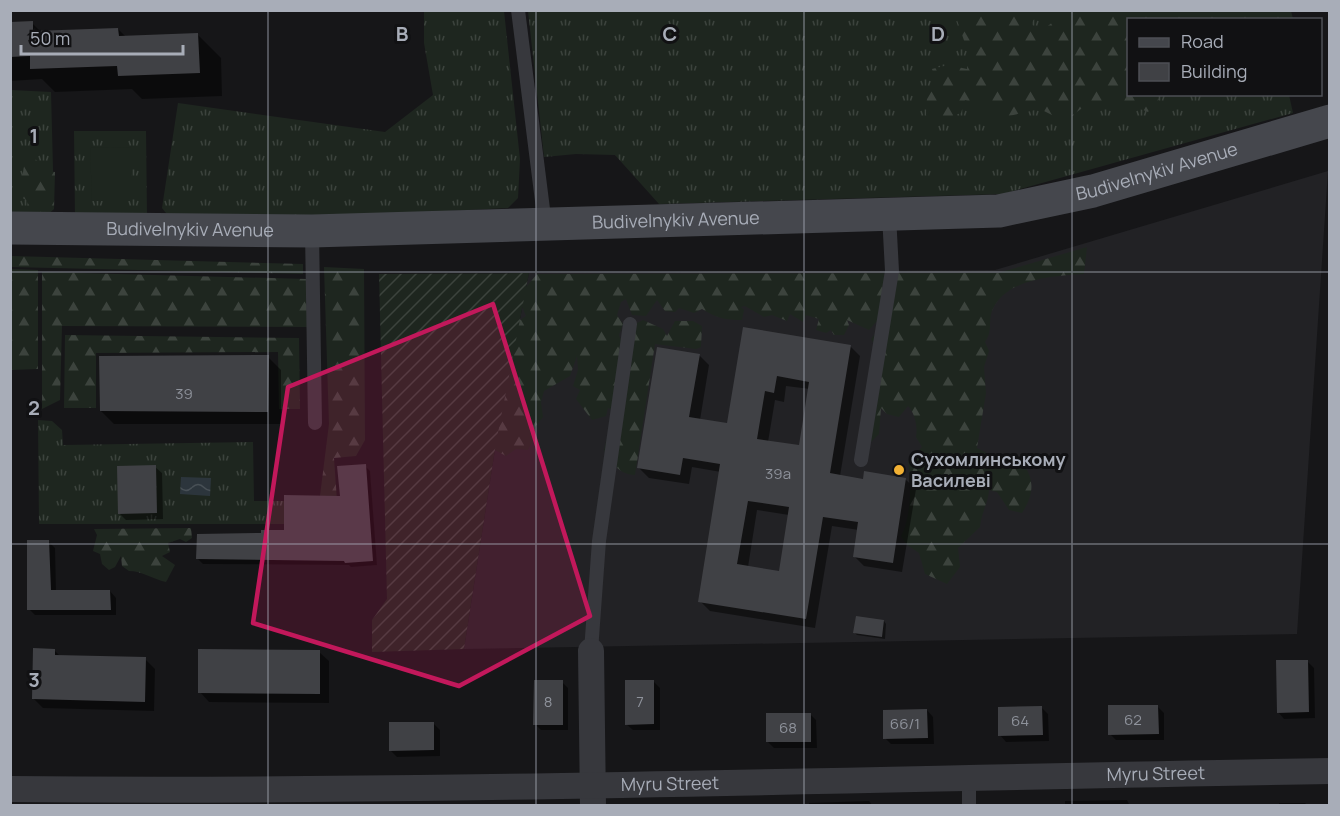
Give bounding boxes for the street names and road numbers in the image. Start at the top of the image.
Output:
street label: Budivelnykiv Avenue [1073,136,1240,205]
street label: Budivelnykiv Avenue [592,205,760,234]
street label: Budivelnykiv Avenue [106,216,274,242]
street label: Myru Street [1106,760,1205,786]
street label: Myru Street [621,770,719,796]

